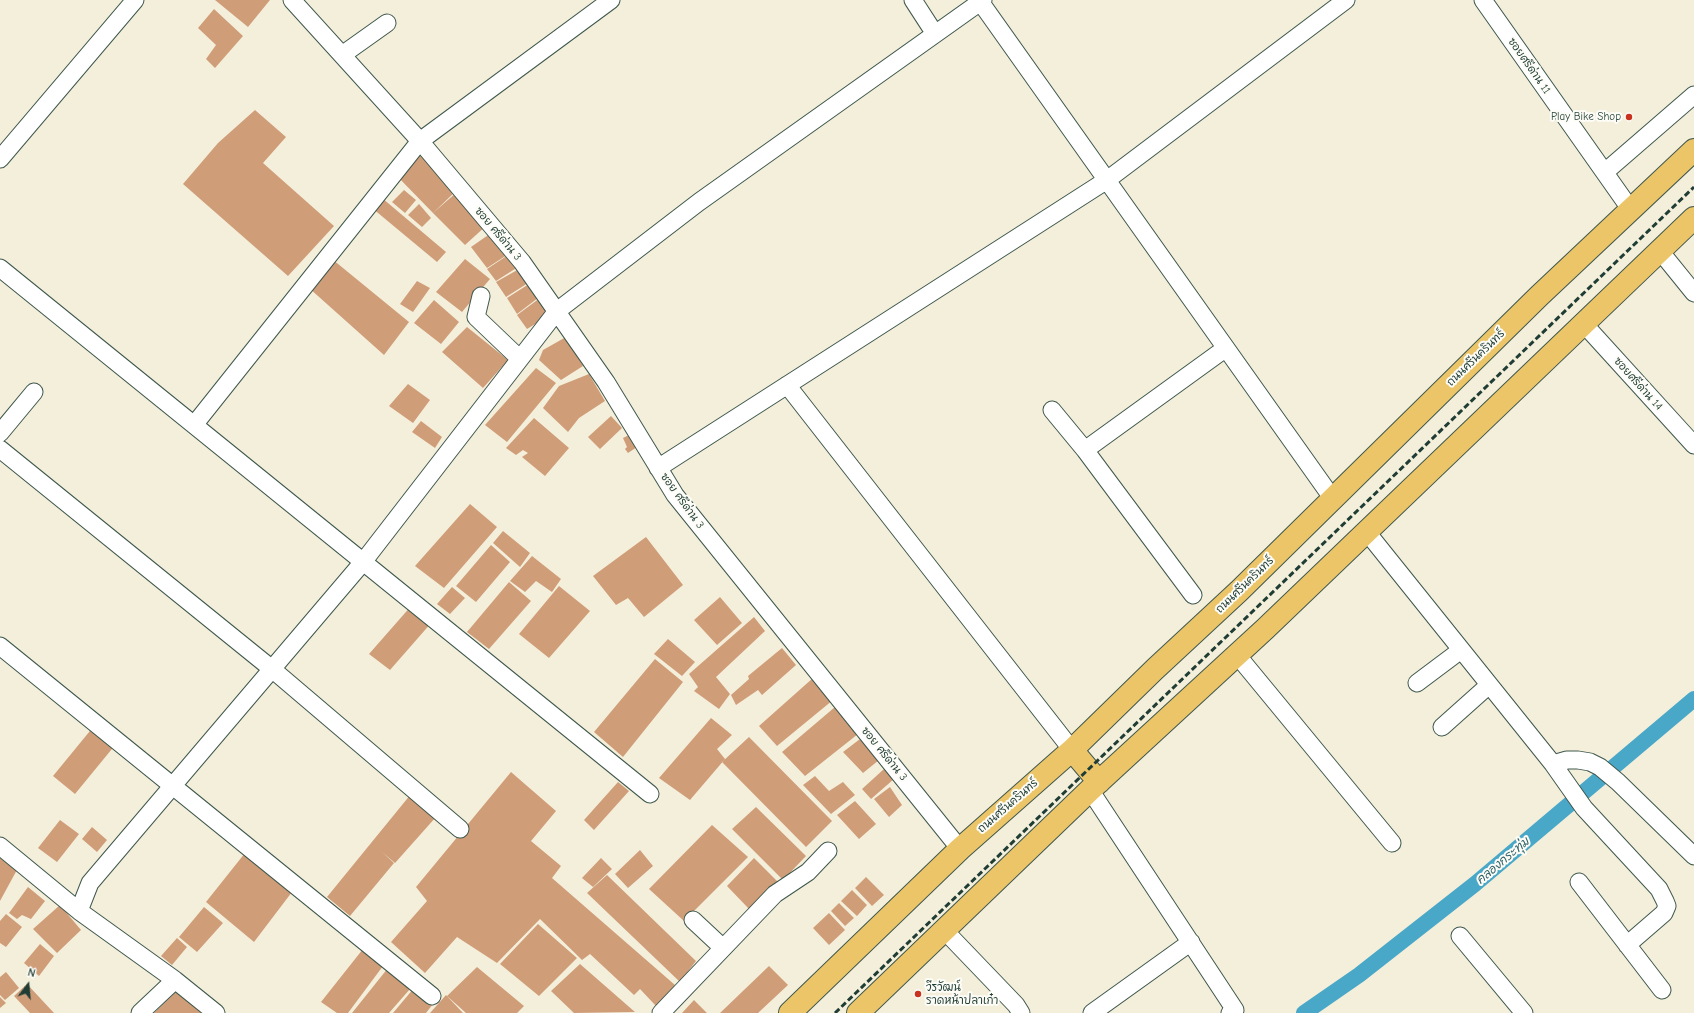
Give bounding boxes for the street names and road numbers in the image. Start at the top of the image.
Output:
street label: ซอยศรีด่าน 11 [1505,35,1553,97]
street label: ซอย ศรีด่าน 3 [472,205,524,263]
street label: ถนนศรีนครินทร์ [1444,327,1508,389]
street label: ซอยศรีด่าน 14 [1611,355,1665,413]
street label: ซอย ศรีด่าน 3 [657,471,707,531]
street label: ถนนศรีนครินทร์ [1213,554,1277,616]
street label: ซอย ศรีด่าน 3 [858,724,910,784]
street label: ถนนศรีนครินทร์ [975,776,1041,836]

